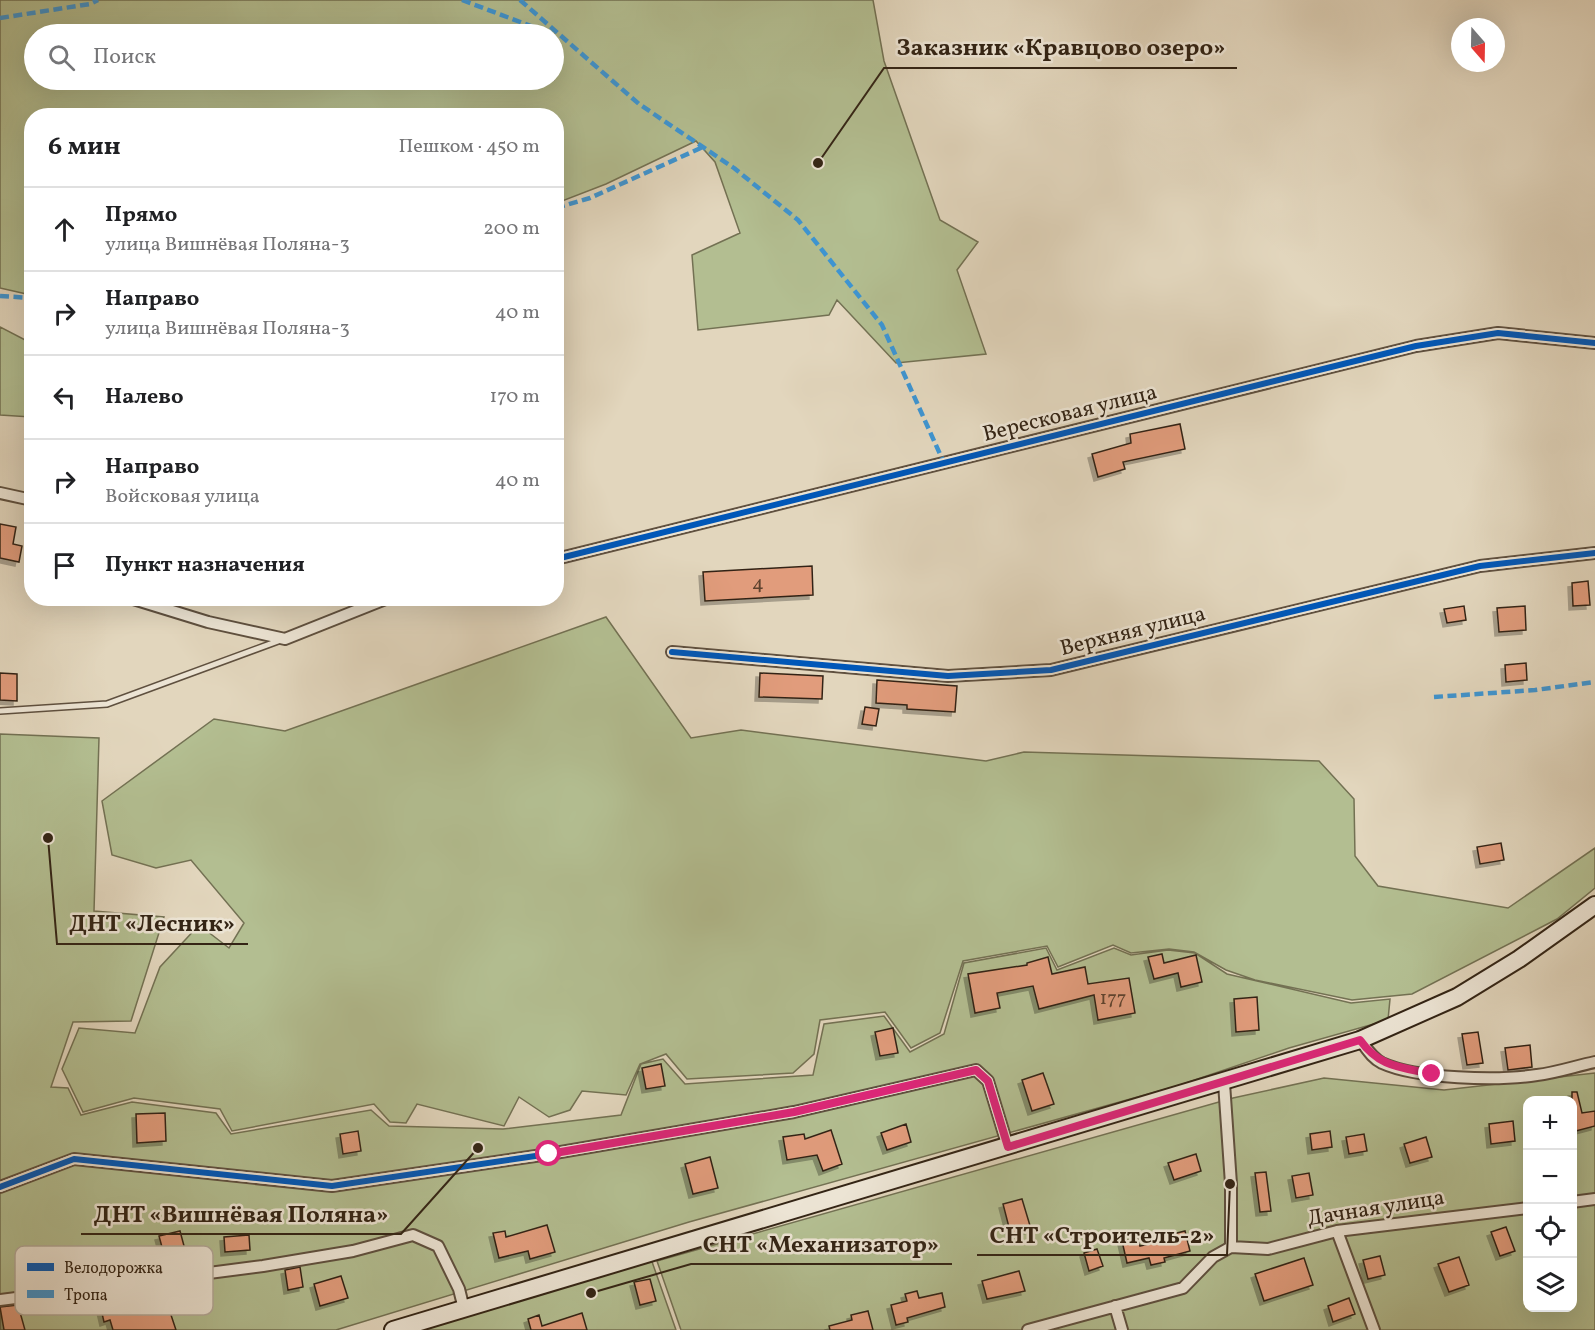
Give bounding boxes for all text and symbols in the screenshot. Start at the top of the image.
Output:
north arrow [1451,18,1505,72]
search box [24,24,564,90]
callout: Заказник «Кравцово озеро» [884,26,1237,68]
text: Заказник «Кравцово озеро» [897,32,1225,66]
icon: search [45,41,78,74]
text: Поиск [93,42,156,73]
text: 6 мин [48,129,121,165]
text: Пешком · 450 m [398,133,540,161]
text: Прямо [105,200,177,231]
icon: ahead [48,213,81,246]
text: 200 m [483,215,540,243]
text: улица Вишнёвая Поляна-3 [105,231,350,259]
text: Направо [105,284,199,315]
icon: right [48,297,81,330]
text: 40 m [495,299,540,327]
text: улица Вишнёвая Поляна-3 [105,315,350,343]
street label: Вересковая улица [980,377,1160,451]
icon: left [48,381,81,414]
text: Налево [105,382,184,413]
text: 170 m [490,383,540,411]
text: Направо [105,452,199,483]
icon: right [48,465,81,498]
text: 40 m [495,467,540,495]
text: Войсковая улица [105,483,260,511]
icon: arrive [48,549,81,582]
text: Пункт назначения [105,550,305,581]
house number: 4 [752,570,764,598]
street label: Верхняя улица [1057,599,1209,665]
callout: ДНТ «Лесник» [57,902,248,944]
text: ДНТ «Лесник» [69,908,235,942]
house number: 177 [1099,985,1127,1013]
route end [1418,1060,1444,1086]
map controls [1523,1096,1577,1312]
button: + [1523,1096,1577,1150]
route start [535,1140,561,1166]
button: − [1523,1150,1577,1204]
street label: Дачная улица [1305,1183,1447,1235]
callout: ДНТ «Вишнёвая Поляна» [81,1192,401,1234]
text: ДНТ «Вишнёвая Поляна» [93,1199,389,1233]
button: locate [1523,1204,1577,1258]
callout: СНТ «Строитель-2» [977,1213,1227,1255]
text: СНТ «Строитель-2» [990,1220,1214,1254]
callout: СНТ «Механизатор» [691,1222,952,1264]
text: СНТ «Механизатор» [703,1229,939,1263]
legend [15,1246,213,1315]
text: Велодорожка [64,1258,163,1280]
button: layers [1523,1258,1577,1312]
text: Тропа [64,1285,108,1307]

